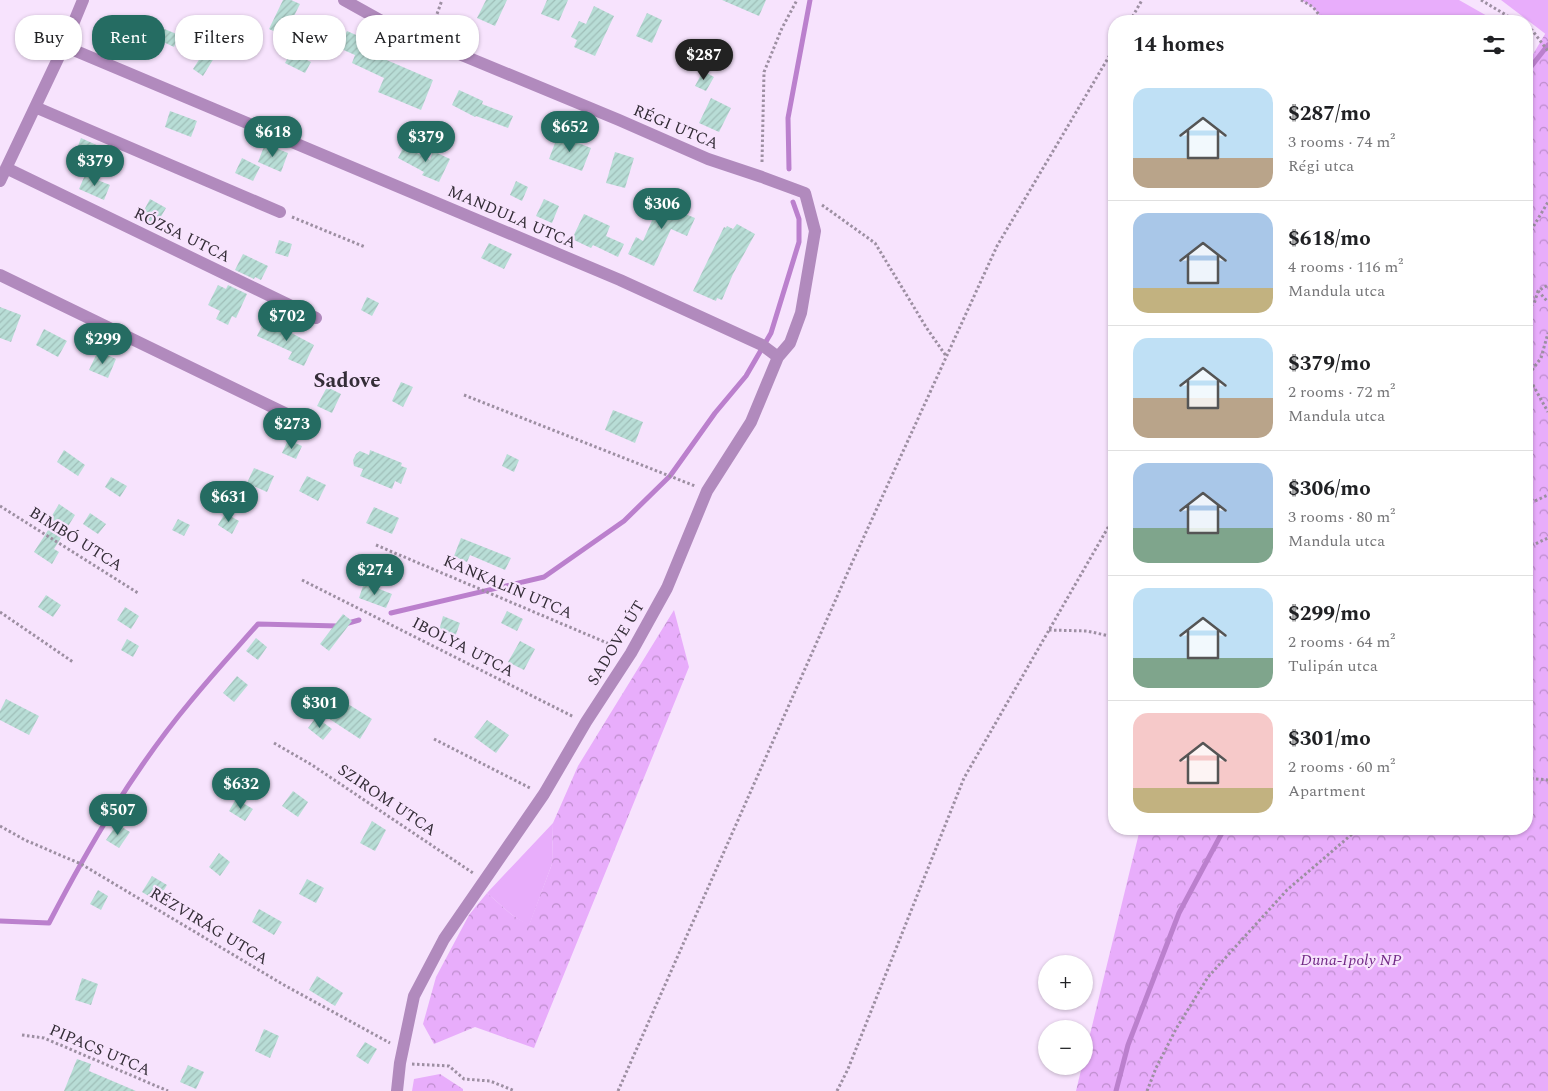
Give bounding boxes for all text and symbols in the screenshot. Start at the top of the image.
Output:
chip: Buy [15,15,82,60]
chip: Rent [92,15,165,60]
chip: Filters [175,15,263,60]
chip: New [273,15,346,60]
chip: Apartment [356,15,479,60]
text: 14 homes [1133,29,1225,61]
icon: filters [1480,31,1508,59]
pin: $287 [674,38,734,81]
text: $287 [686,43,722,67]
street label: RÉGI UTCA [630,98,722,156]
text: $287/mo [1288,98,1371,130]
icon: home [1173,108,1233,168]
pin: $652 [540,110,600,153]
text: $652 [552,115,588,139]
pin: $618 [243,116,303,158]
text: $618 [255,120,291,144]
pin: $379 [396,120,456,163]
text: $379 [408,125,444,149]
text: 3 rooms · 74 m² [1288,130,1395,154]
pin: $379 [65,144,125,187]
text: $379 [77,149,113,173]
text: Régi utca [1288,154,1354,178]
street label: MANDULA UTCA [444,179,580,255]
pin: $306 [632,188,692,230]
text: $306 [644,192,680,216]
street label: RÓZSA UTCA [130,201,234,269]
text: $618/mo [1288,223,1371,255]
icon: home [1173,233,1233,293]
text: 4 rooms · 116 m² [1288,255,1403,279]
text: Mandula utca [1288,279,1385,303]
pin: $702 [257,300,317,342]
text: $702 [269,304,305,328]
pin: $299 [73,322,133,365]
text: $299 [85,327,121,351]
text: $379/mo [1288,348,1371,380]
icon: home [1173,358,1233,418]
district label: Sadove [313,365,381,397]
text: 2 rooms · 72 m² [1288,380,1395,404]
text: Mandula utca [1288,404,1385,428]
pin: $273 [262,408,322,450]
text: $273 [274,412,310,436]
text: $306/mo [1288,473,1371,505]
pin: $631 [199,480,259,523]
icon: home [1173,483,1233,543]
text: $631 [211,485,247,509]
street label: BIMBÓ UTCA [24,501,128,577]
text: 3 rooms · 80 m² [1288,505,1395,529]
text: Mandula utca [1288,529,1385,553]
street label: KANKALIN UTCA [439,549,577,625]
pin: $274 [345,554,405,596]
text: $274 [357,558,393,582]
street label: SADOVE ÚT [581,596,651,690]
text: $299/mo [1288,598,1371,630]
icon: home [1173,608,1233,668]
street label: IBOLYA UTCA [408,611,518,683]
text: 2 rooms · 64 m² [1288,630,1395,654]
text: Tulipán utca [1288,654,1378,678]
pin: $301 [290,686,350,729]
text: $301 [302,691,338,715]
text: $301/mo [1288,723,1371,755]
icon: home [1173,733,1233,793]
text: 2 rooms · 60 m² [1288,755,1395,779]
street label: SZIROM UTCA [333,758,441,842]
pin: $632 [211,768,271,810]
text: $632 [223,772,259,796]
text: Apartment [1288,779,1366,803]
pin: $507 [88,794,148,836]
text: $507 [100,798,136,822]
street label: RÉZVIRÁG UTCA [145,881,273,971]
park label: Duna-Ipoly NP [1300,948,1402,972]
map controls [1038,955,1093,1075]
button: + [1038,955,1093,1010]
street label: PIPACS UTCA [46,1018,154,1082]
button: − [1038,1020,1093,1075]

